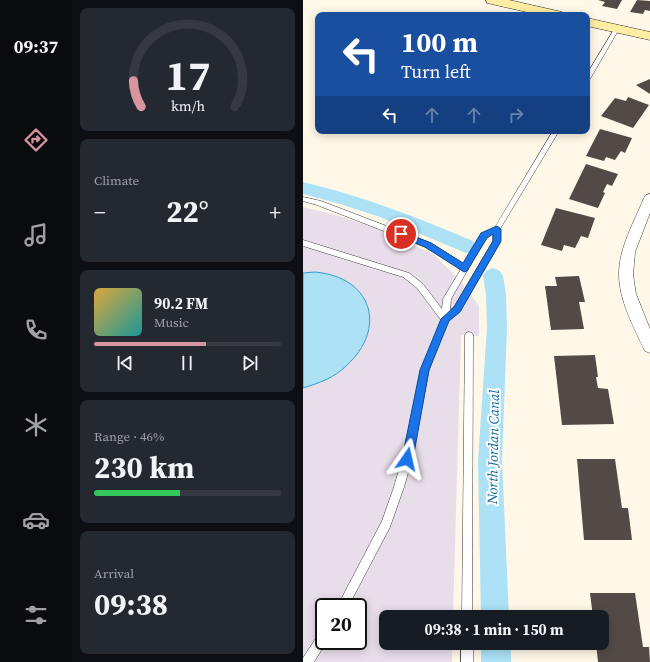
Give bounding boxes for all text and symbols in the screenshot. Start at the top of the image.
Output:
text: 100 m [401,23,478,61]
icon: left [335,28,387,80]
text: 09:37 [14,34,58,59]
text: 17 [165,47,210,104]
text: Turn left [401,59,471,84]
text: km/h [171,96,205,116]
icon: left [379,104,401,126]
icon: ahead [421,104,443,126]
icon: ahead [463,104,485,126]
icon: right [505,104,527,126]
icon: directions [22,126,50,154]
text: Climate [94,172,139,189]
text: 22° [166,191,209,232]
text: − [94,197,106,227]
text: + [269,197,281,227]
pin [384,217,418,251]
icon: music [22,221,50,249]
icon: arrive [390,223,412,245]
text: 90.2 FM [154,293,208,314]
text: Music [154,314,189,331]
icon: phone [22,316,50,344]
icon: previous [114,352,136,374]
icon: pause [176,352,198,374]
icon: next [239,352,261,374]
water label: North Jordan Canal [482,389,504,505]
icon: climate [22,411,50,439]
text: Range · 46% [94,428,165,445]
position arrow [386,438,428,480]
text: 230 km [94,447,194,488]
icon: car [22,506,50,534]
text: Arrival [94,565,134,582]
text: 09:38 [94,584,168,625]
speed limit sign: 20 [315,598,367,650]
icon: filters [22,601,50,629]
text: 09:38 · 1 min · 150 m [425,619,564,640]

